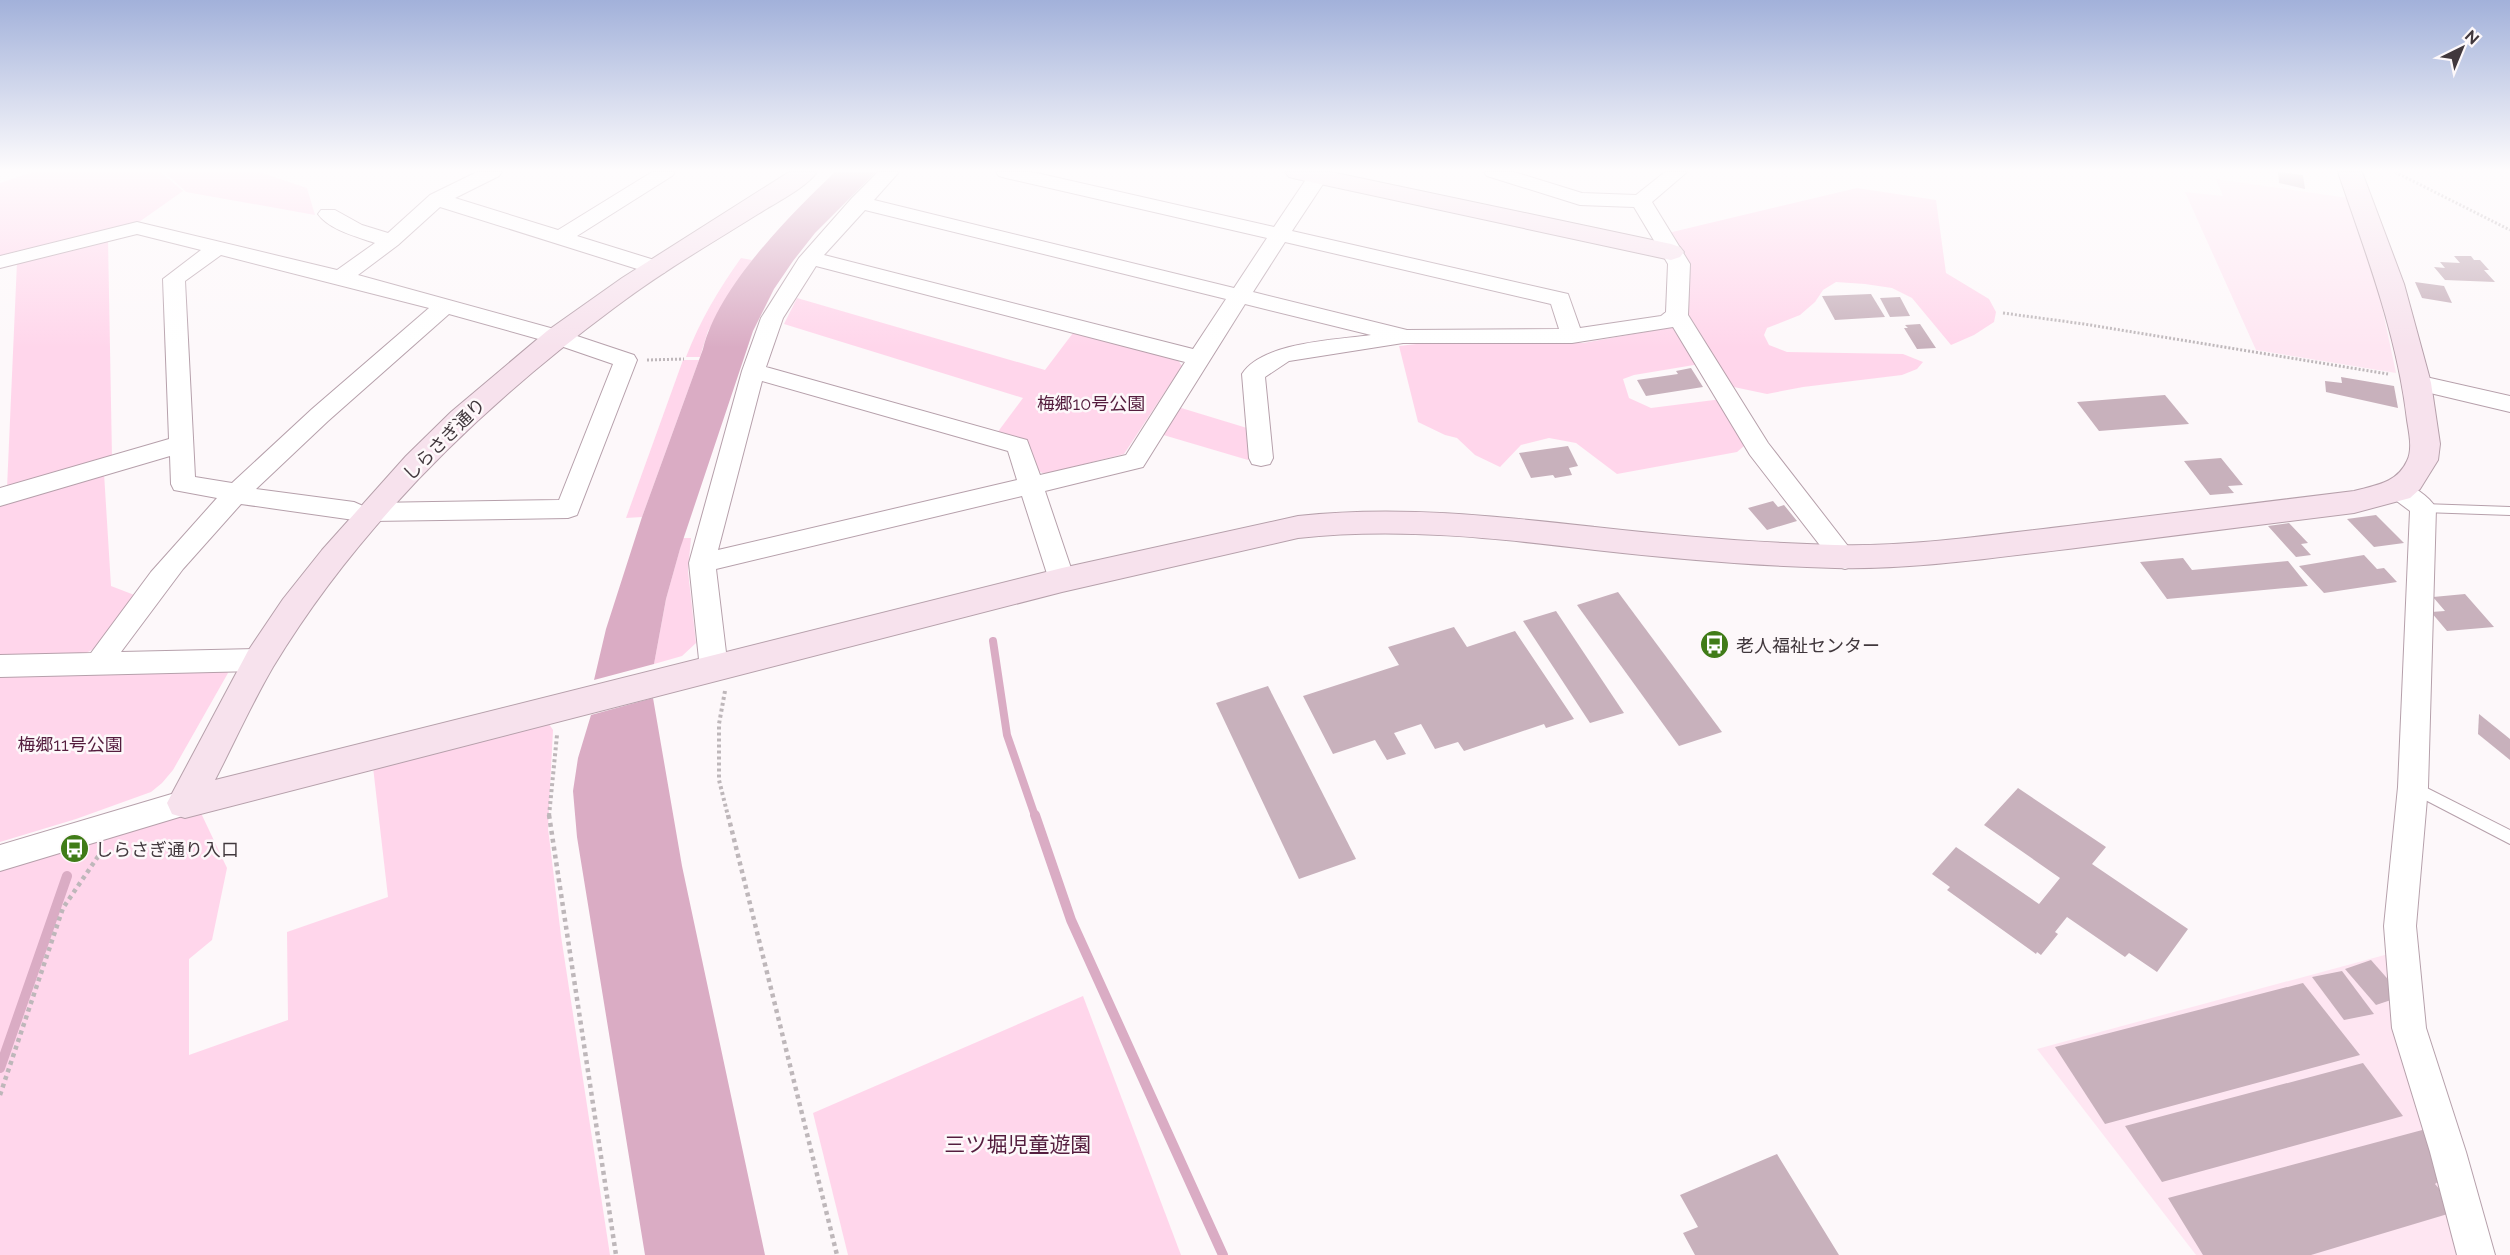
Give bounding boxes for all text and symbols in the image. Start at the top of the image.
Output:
north arrow [2432,18,2492,78]
text: N [2461,26,2483,49]
street label: しらさぎ通り [398,393,490,485]
park label: 梅郷10号公園 [1037,393,1145,414]
bus stop icon: 老人福祉センター [1699,629,1731,661]
place label: 老人福祉センター [1736,635,1880,656]
park label: 梅郷11号公園 [17,734,123,755]
bus stop icon: しらさぎ通り入口 [58,833,90,865]
place label: しらさぎ通り入口 [95,839,239,860]
park label: 三ツ堀児童遊園 [945,1132,1092,1157]

